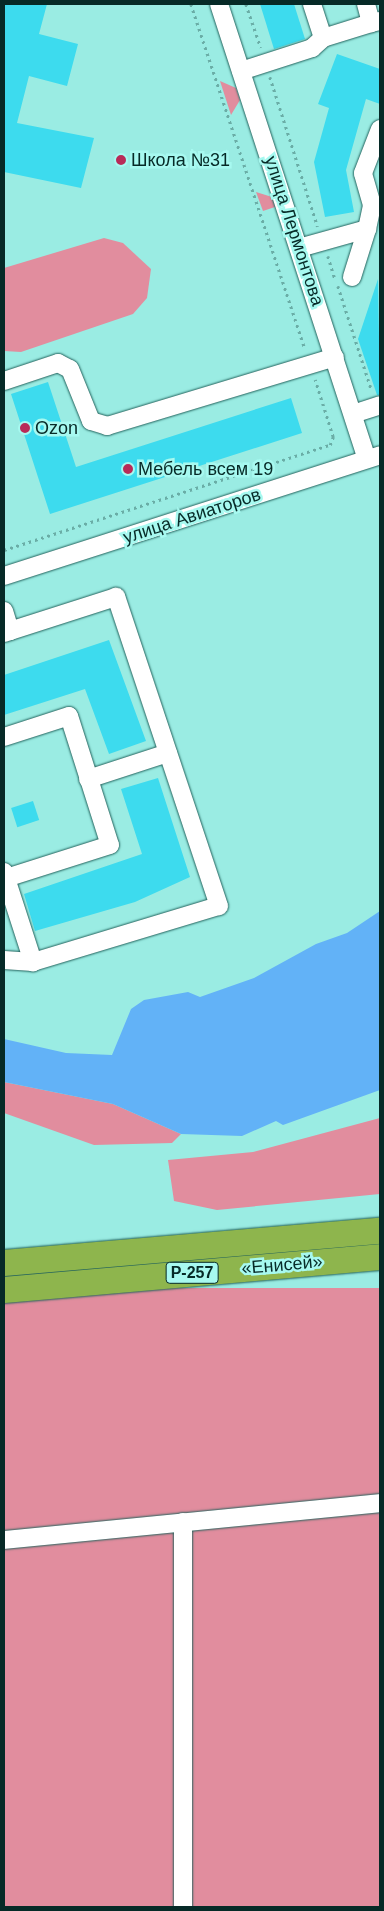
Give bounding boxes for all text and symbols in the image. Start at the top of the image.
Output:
place label: Школа №31 [131,149,230,171]
street label: улица Лермонтова [260,153,328,309]
marker: Школа №31 [115,154,127,166]
place label: Ozon [35,417,78,439]
marker: Ozon [19,422,31,434]
place label: Мебель всем 19 [138,458,273,480]
marker: Мебель всем 19 [122,463,134,475]
street label: улица Авиаторов [120,484,264,548]
street label: «Енисей» [241,1251,323,1279]
road number: Р-257 [164,1260,220,1286]

